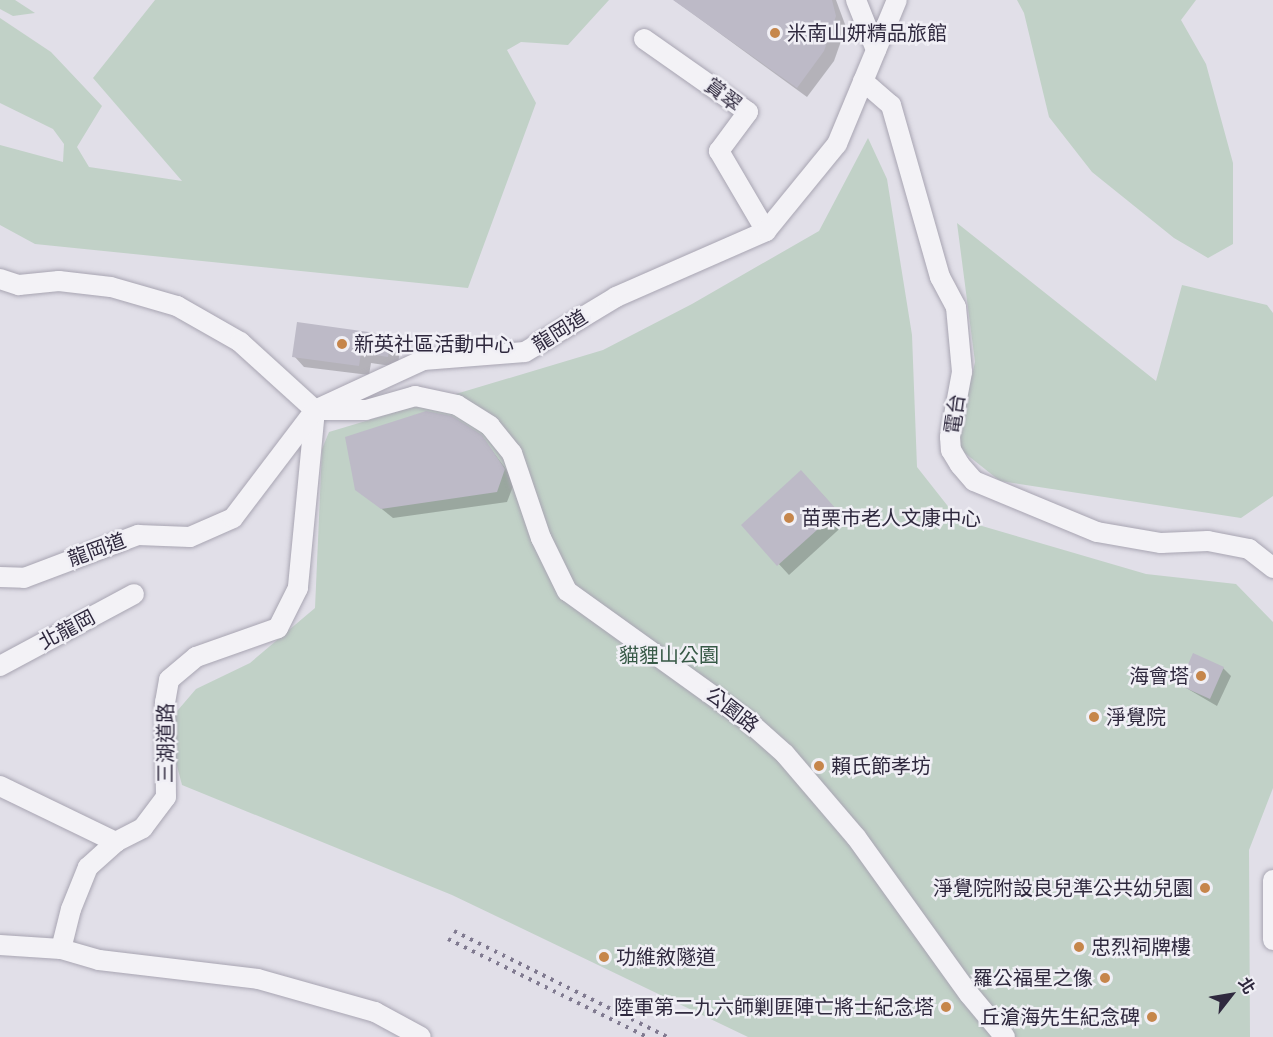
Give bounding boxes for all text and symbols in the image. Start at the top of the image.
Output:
place label: 米南山妍精品旅館 [787,21,947,45]
marker: 米南山妍精品旅館 [768,26,782,40]
street label: 賞翠 [700,73,746,117]
street label: 龍岡道 [528,305,592,357]
place label: 新英社區活動中心 [354,332,514,356]
marker: 新英社區活動中心 [335,337,349,351]
street label: 電台 [940,393,970,435]
place label: 苗栗市老人文康中心 [801,506,981,530]
marker: 苗栗市老人文康中心 [782,511,796,525]
street label: 龍岡道 [65,528,129,572]
street label: 北龍岡 [35,605,99,655]
park label: 貓貍山公園 [619,643,719,667]
place label: 海會塔 [1129,664,1189,688]
marker: 海會塔 [1194,669,1208,683]
street label: 公園路 [701,682,763,738]
street label: 三湖道路 [154,703,178,783]
place label: 淨覺院 [1106,705,1166,729]
marker: 淨覺院 [1087,710,1101,724]
place label: 賴氏節孝坊 [831,754,931,778]
marker: 賴氏節孝坊 [812,759,826,773]
place label: 淨覺院附設良兒準公共幼兒園 [933,876,1193,900]
marker: 淨覺院附設良兒準公共幼兒園 [1198,881,1212,895]
place label: 忠烈祠牌樓 [1091,935,1191,959]
marker: 忠烈祠牌樓 [1072,940,1086,954]
place label: 功維敘隧道 [616,945,716,969]
marker: 功維敘隧道 [597,950,611,964]
north arrow [1201,965,1261,1025]
place label: 羅公福星之像 [973,966,1093,990]
marker: 羅公福星之像 [1098,971,1112,985]
text: 北 [1235,974,1259,997]
place label: 陸軍第二九六師剿匪陣亡將士紀念塔 [614,995,934,1019]
marker: 陸軍第二九六師剿匪陣亡將士紀念塔 [939,1000,953,1014]
place label: 丘滄海先生紀念碑 [980,1005,1140,1029]
marker: 丘滄海先生紀念碑 [1145,1010,1159,1024]

